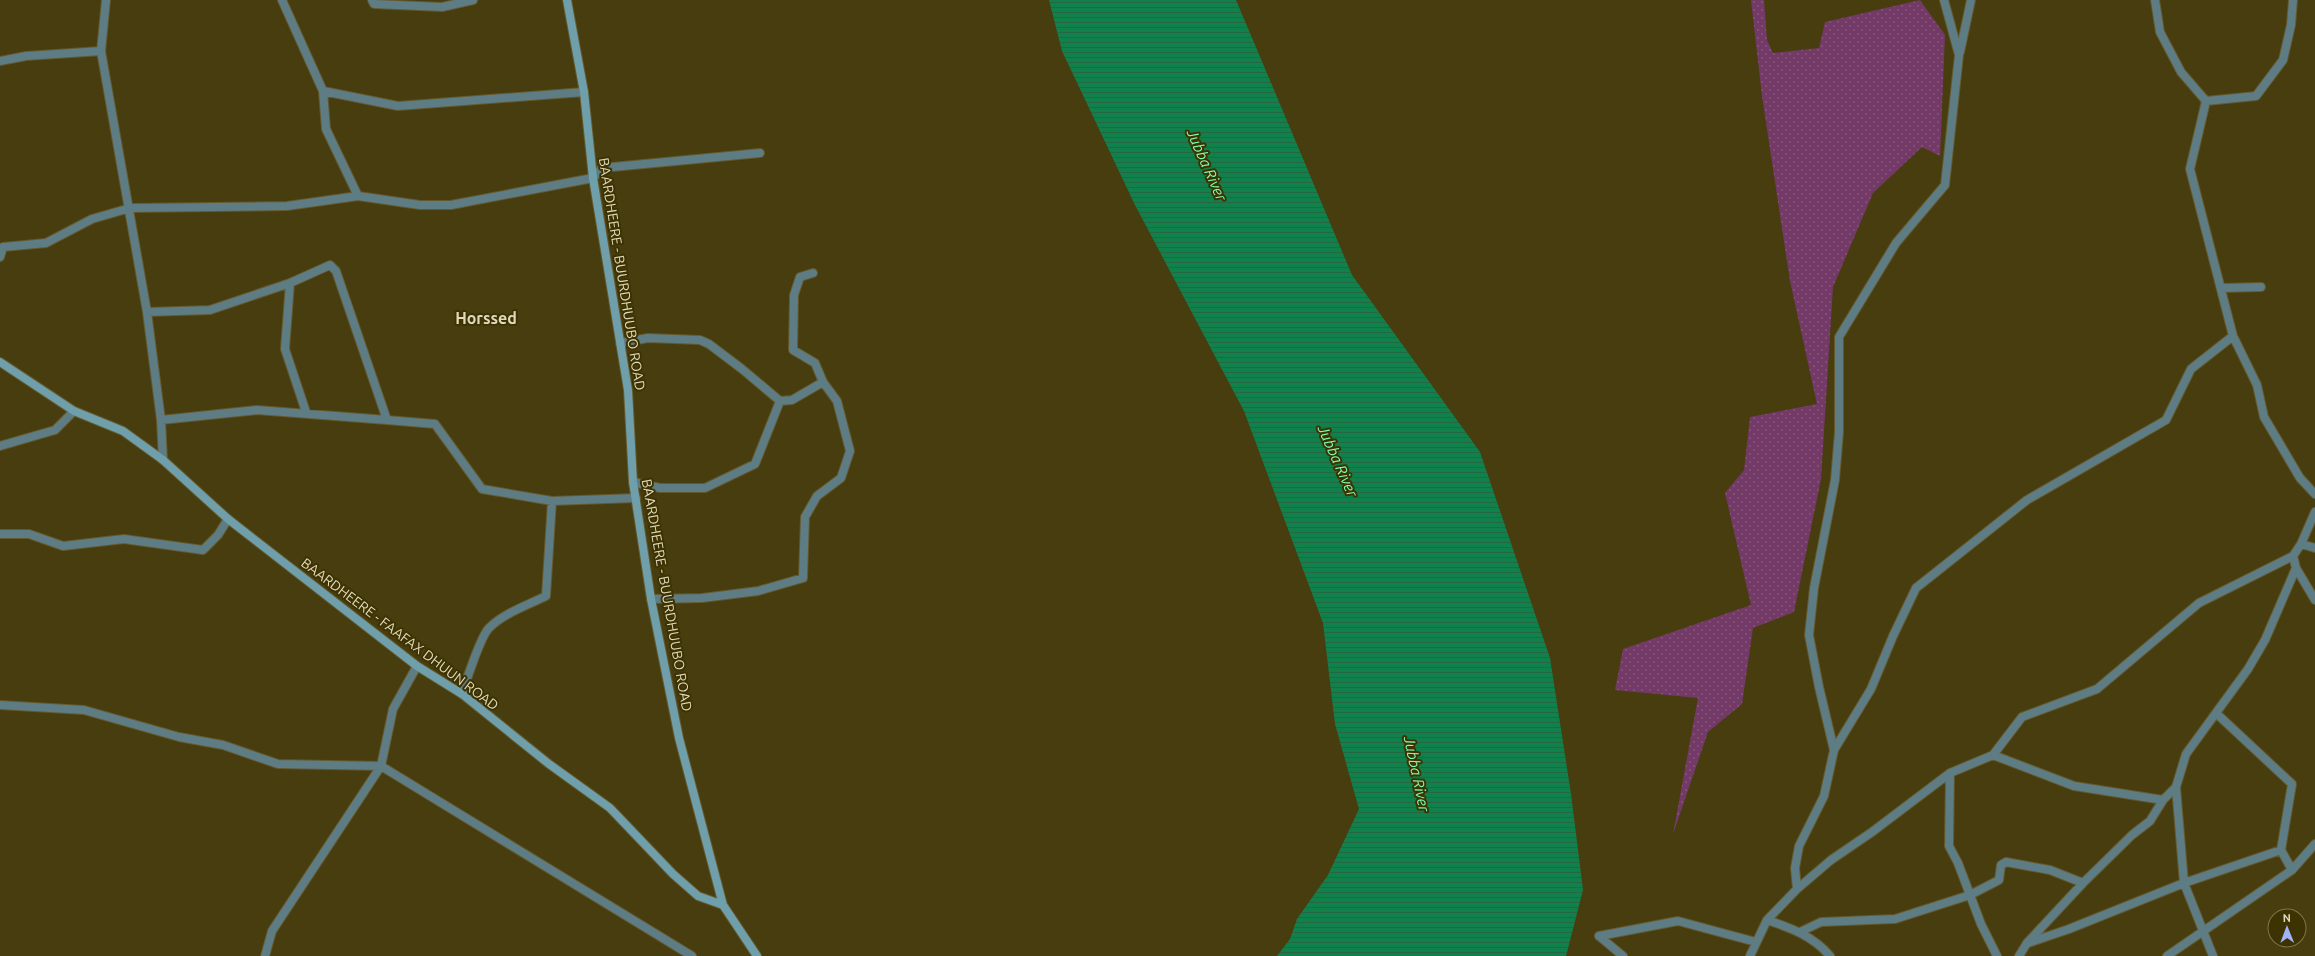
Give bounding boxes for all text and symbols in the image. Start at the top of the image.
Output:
water label: Jubba River [1183,126,1231,205]
street label: BAARDHEERE - BUURDHUUBO ROAD [596,156,648,392]
district label: Horssed [455,309,517,327]
water label: Jubba River [1314,422,1362,501]
street label: BAARDHEERE - BUURDHUUBO ROAD [639,478,695,712]
street label: BAARDHEERE - FAAFAX DHUUN ROAD [298,555,502,713]
water label: Jubba River [1401,734,1434,814]
north arrow [2267,908,2307,948]
text: N [2283,912,2291,924]

